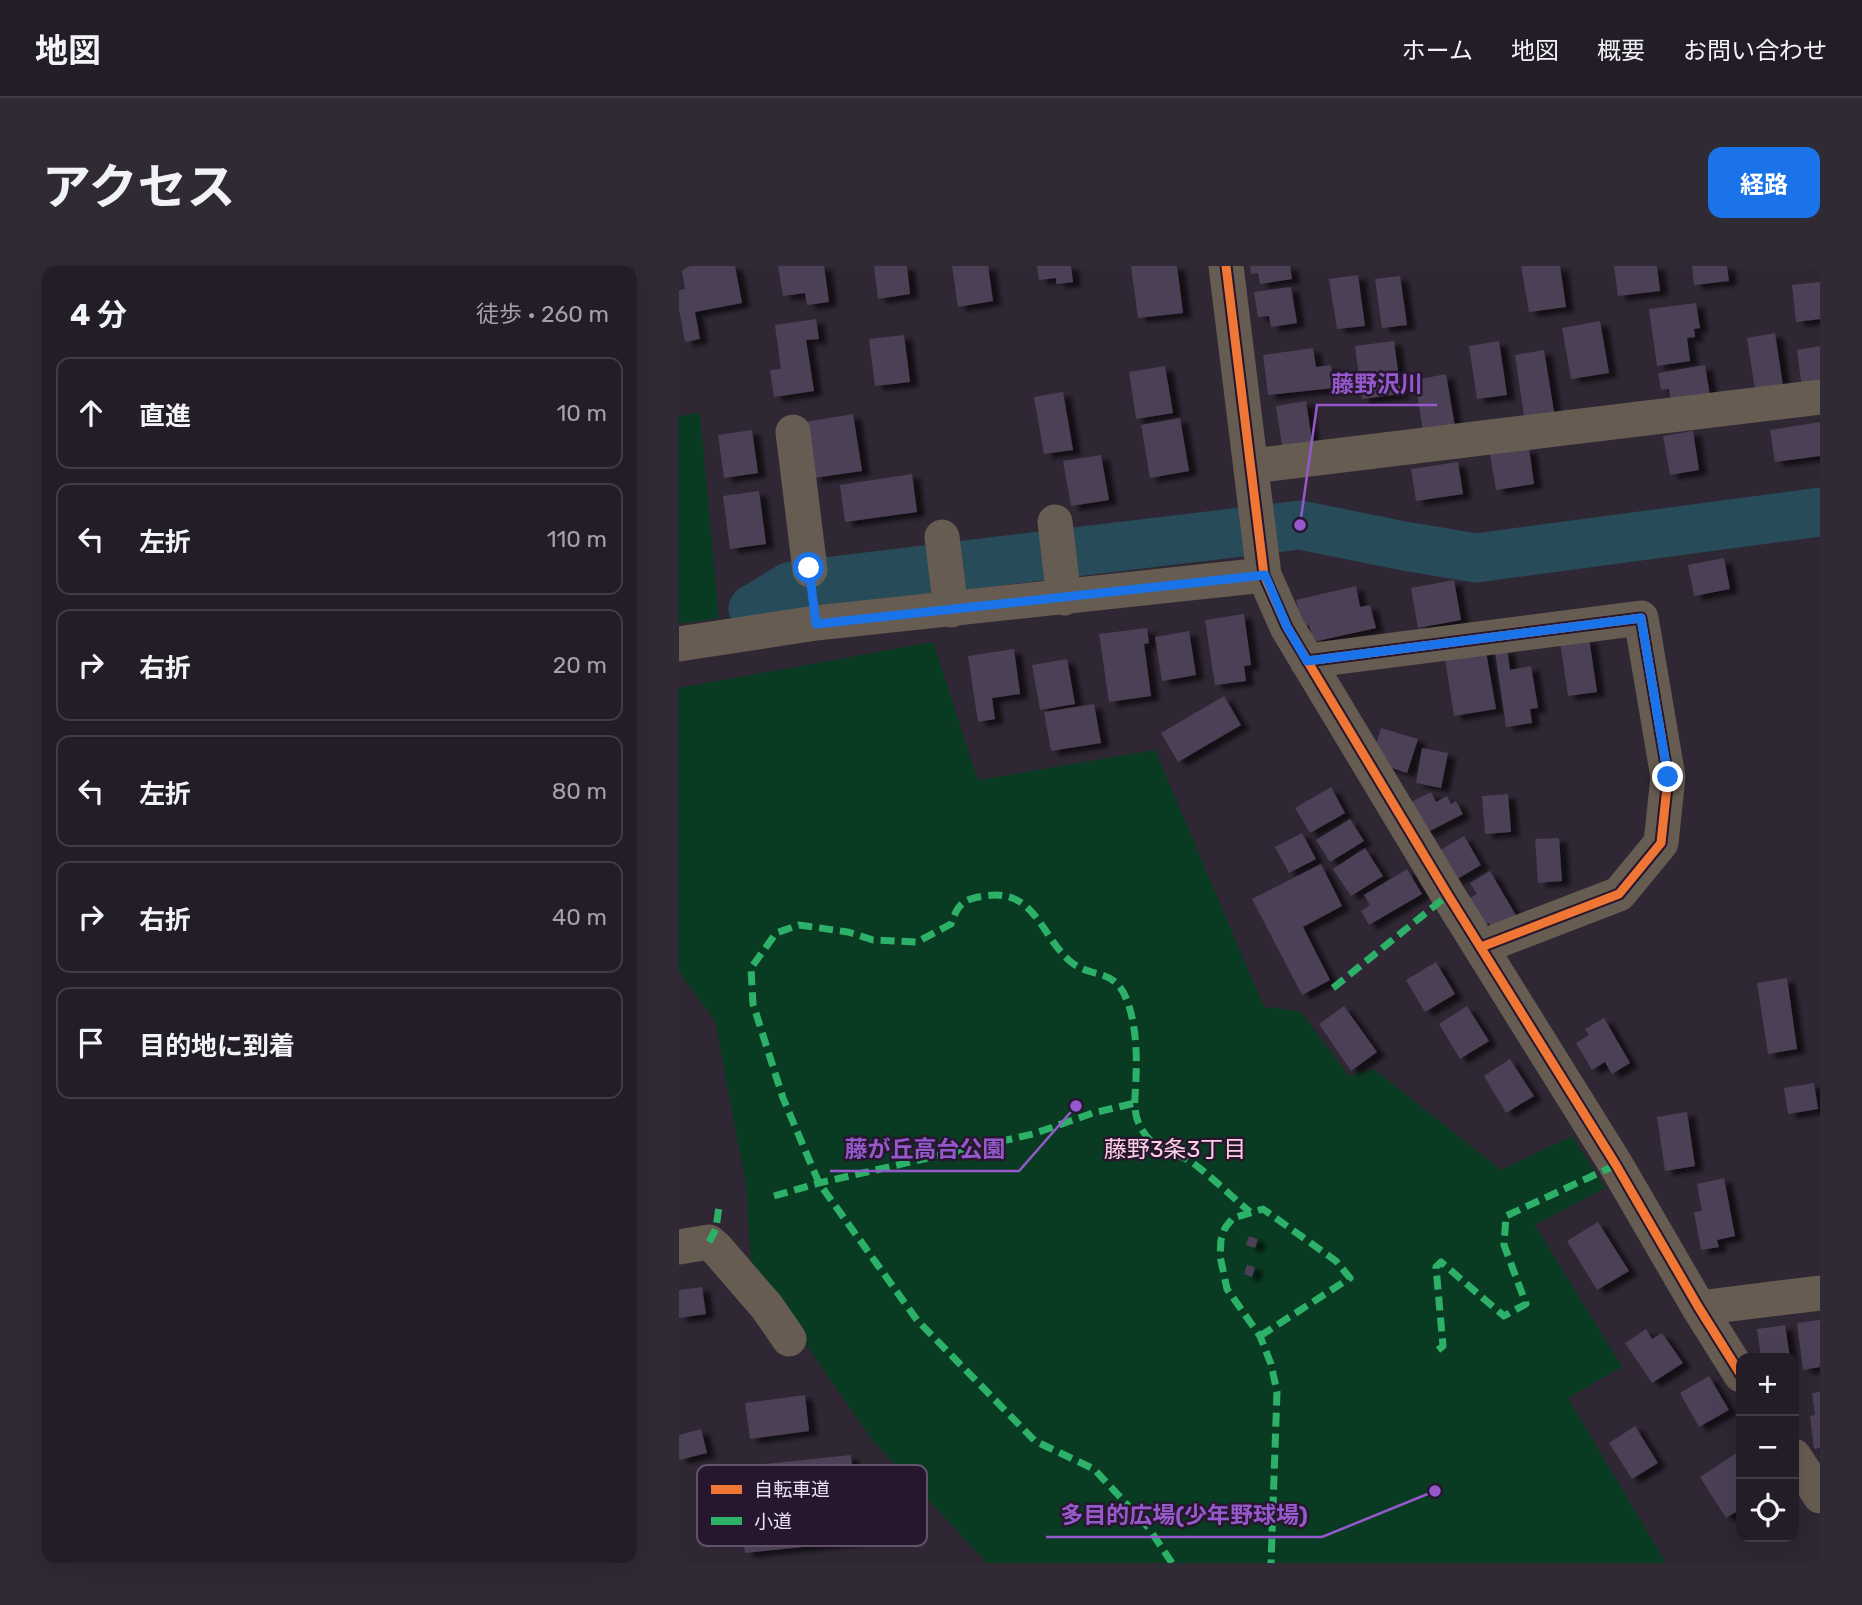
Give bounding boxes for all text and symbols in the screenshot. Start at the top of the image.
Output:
text: 地図 [35,31,101,70]
text: ホーム [1402,37,1473,65]
text: 地図 [1511,37,1559,65]
text: 概要 [1597,37,1645,65]
text: お問い合わせ [1683,37,1827,65]
button: 経路 [1708,147,1820,218]
text: アクセス [42,158,236,216]
text: 4 分 [70,297,127,333]
text: 徒歩 · 260 m [476,300,609,328]
callout: 藤野沢川 [1317,361,1437,405]
text: 藤野沢川 [1331,370,1423,398]
icon: ahead [72,394,110,432]
text: 10 m [556,399,607,427]
text: 直進 [139,401,191,432]
icon: left [72,520,110,558]
text: 110 m [547,525,607,553]
text: 左折 [139,527,191,558]
route start [793,552,824,583]
icon: right [72,646,110,684]
text: 20 m [553,651,607,679]
text: 右折 [139,653,191,684]
route end [1652,761,1683,792]
icon: left [72,772,110,810]
text: 80 m [552,777,607,805]
text: 左折 [139,779,191,810]
icon: right [72,898,110,936]
text: 40 m [552,903,607,931]
text: 右折 [139,905,191,936]
icon: arrive [72,1024,110,1062]
text: 目的地に到着 [139,1031,295,1062]
callout: 藤が丘高台公園 [830,1127,1019,1171]
text: 藤が丘高台公園 [845,1135,1006,1163]
district label: 藤野3条3丁目 [1104,1135,1246,1163]
map controls [1736,1353,1799,1542]
button: + [1736,1353,1799,1416]
button: − [1736,1416,1799,1479]
legend [697,1465,927,1546]
text: 自転車道 [754,1478,830,1501]
button: locate [1736,1479,1799,1542]
callout: 多目的広場(少年野球場) [1046,1493,1322,1537]
text: 多目的広場(少年野球場) [1060,1501,1308,1529]
text: 小道 [754,1510,792,1533]

